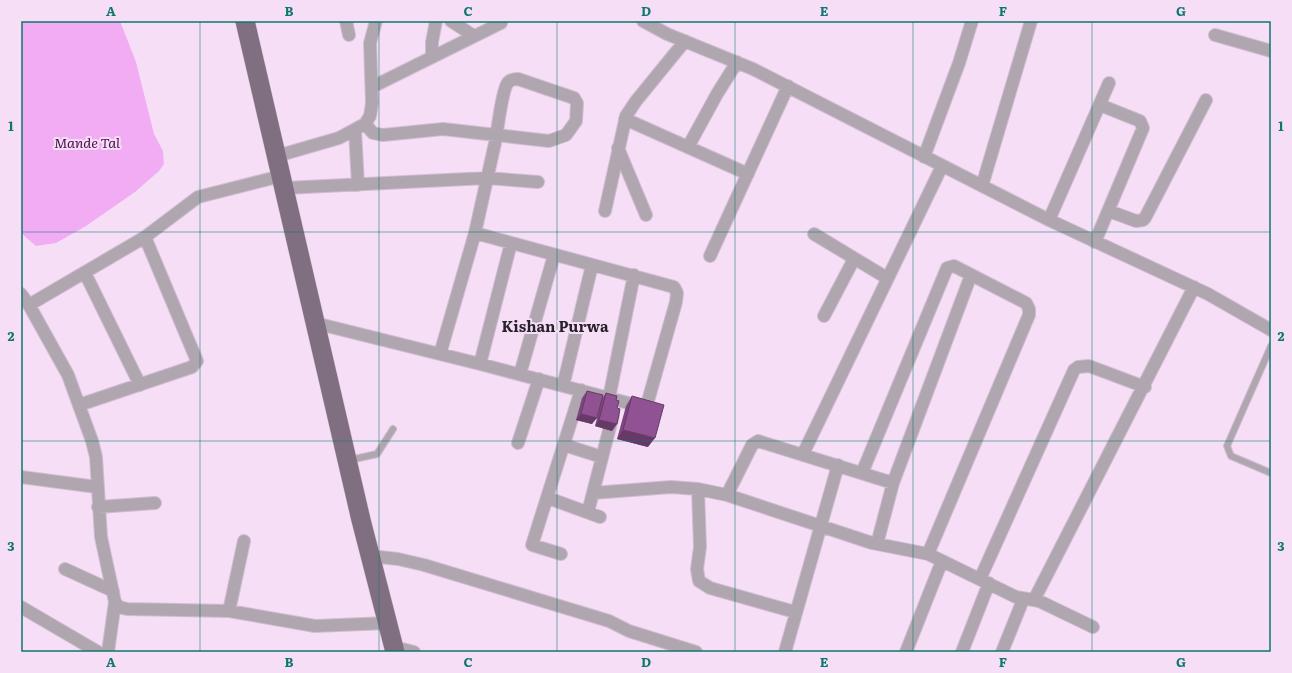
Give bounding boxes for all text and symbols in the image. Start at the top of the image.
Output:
text: A [106,1,116,20]
text: B [285,1,294,20]
text: C [463,1,473,20]
text: D [641,1,651,20]
text: E [820,1,829,20]
text: F [999,1,1007,20]
text: G [1176,1,1186,20]
text: 1 [8,116,14,135]
text: 1 [1278,116,1284,135]
water label: Mande Tal [54,132,120,152]
district label: Kishan Purwa [501,314,609,337]
text: 2 [8,326,15,345]
text: 2 [1278,326,1285,345]
text: 3 [7,536,15,555]
text: 3 [1277,536,1285,555]
text: A [106,652,116,671]
text: B [285,652,294,671]
text: C [463,652,473,671]
text: D [641,652,651,671]
text: E [820,652,829,671]
text: F [999,652,1007,671]
text: G [1176,652,1186,671]

